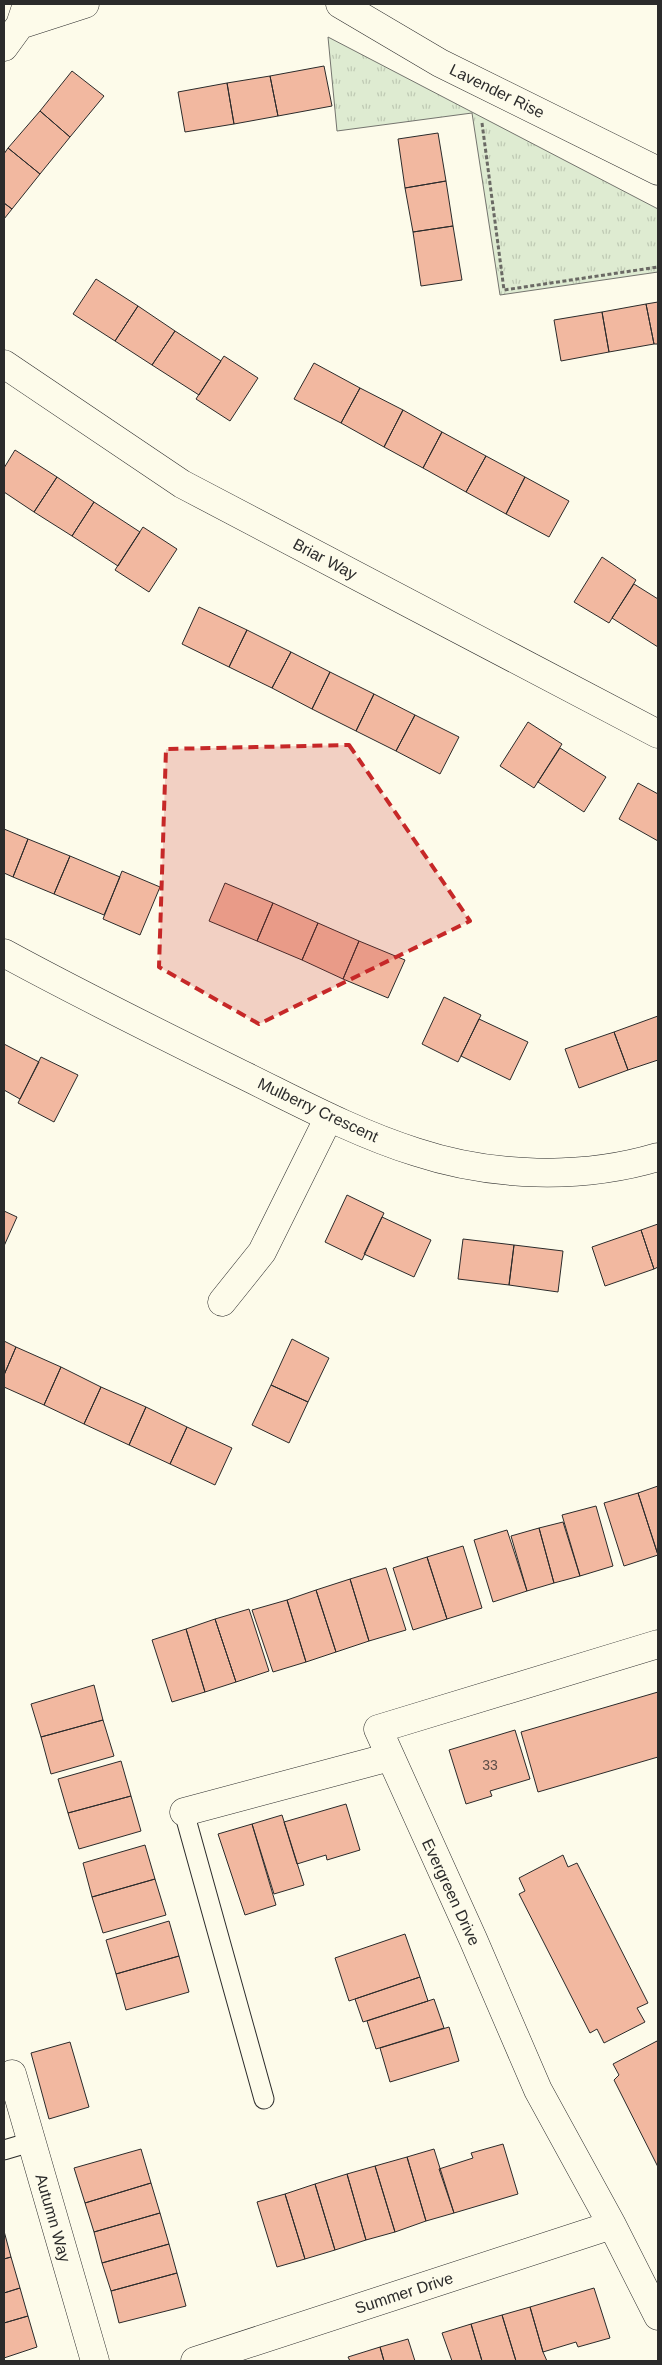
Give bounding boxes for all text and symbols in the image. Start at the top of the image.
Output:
street label: Lavender Rise [447,61,547,121]
street label: Briar Way [290,535,360,583]
street label: Mulberry Crescent [255,1075,381,1146]
house number: 33 [482,1757,498,1773]
street label: Evergreen Drive [419,1836,483,1948]
street label: Autumn Way [32,2172,74,2264]
street label: Summer Drive [353,2269,455,2317]

